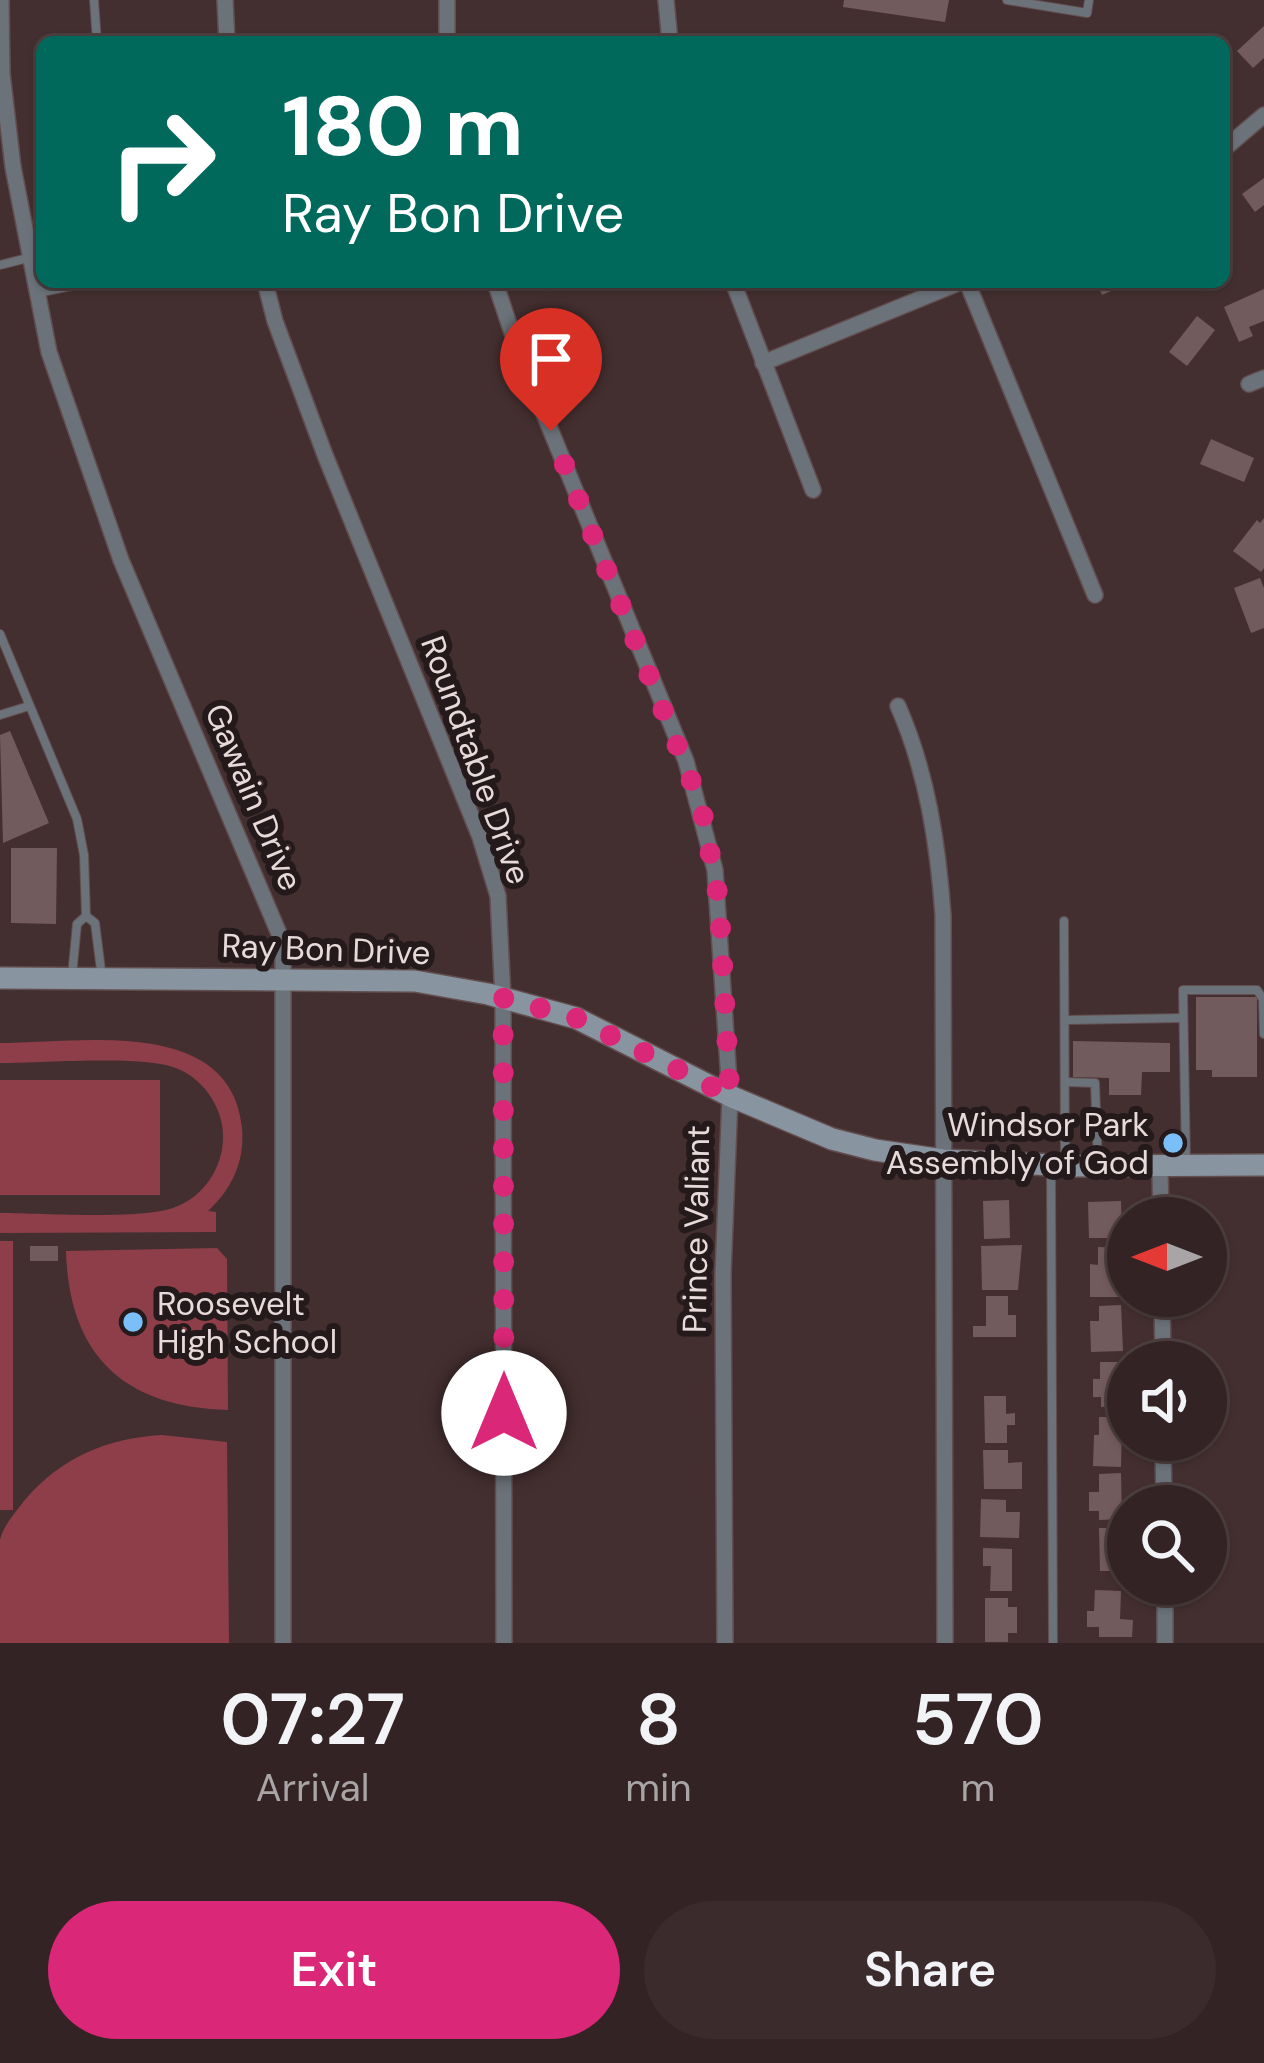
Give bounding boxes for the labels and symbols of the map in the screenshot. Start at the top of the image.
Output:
pin [500,308,602,431]
street label: Roundtable Drive [411,630,541,890]
street label: Gawain Drive [195,697,313,897]
street label: Ray Bon Drive [221,924,431,974]
place label: Windsor Park Assembly of God [886,1103,1149,1184]
street label: Prince Valiant [673,1125,719,1333]
marker: Windsor Park Assembly of God [1160,1130,1186,1156]
north arrow [1107,1197,1227,1317]
place label: Roosevelt High School [157,1282,337,1363]
marker: Roosevelt High School [120,1309,146,1335]
position arrow [441,1350,567,1476]

